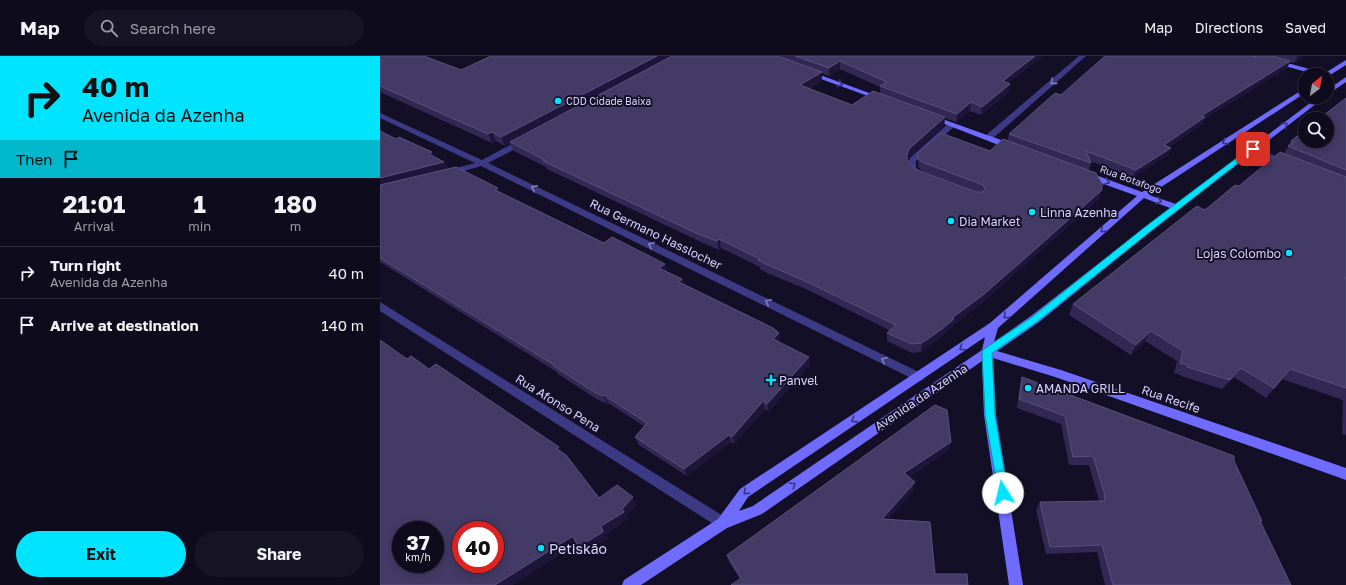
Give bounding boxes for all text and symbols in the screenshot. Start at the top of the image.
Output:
search box [84,10,364,46]
text: Map [20,16,60,39]
icon: search [98,17,120,39]
text: Search here [130,19,216,37]
text: Map [1144,19,1173,36]
text: Directions [1195,19,1263,36]
text: Saved [1285,19,1326,36]
north arrow [1298,68,1334,104]
map controls [1298,68,1334,148]
text: 40 m [82,70,149,103]
icon: right [16,72,68,124]
one-way arrow [1051,77,1058,84]
one-way arrow [837,79,844,88]
place label: CDD Cidade Baixa [566,95,651,107]
marker: CDD Cidade Baixa [553,96,563,106]
text: Avenida da Azenha [82,104,245,126]
button: search [1298,112,1334,148]
one-way arrow [1281,122,1288,129]
pin [1236,132,1270,166]
one-way arrow [1223,137,1230,144]
icon: arrive [1242,138,1264,160]
icon: arrive [60,148,82,170]
text: Then [16,150,52,168]
street label: Rua Botafogo [1098,162,1164,196]
one-way arrow [1103,178,1110,186]
one-way arrow [531,185,538,193]
text: 21:01 [63,189,125,218]
text: 1 [193,189,206,218]
text: 180 [274,189,317,218]
street label: Rua Germano Hasslocher [587,195,725,273]
one-way arrow [1156,197,1163,205]
place label: Linna Azenha [1040,205,1117,220]
marker: Linna Azenha [1027,207,1037,217]
place label: Dia Market [959,214,1021,229]
marker: Dia Market [946,216,956,226]
text: Arrival [74,218,114,234]
text: min [188,218,211,234]
text: m [290,218,301,234]
one-way arrow [1100,226,1108,233]
one-way arrow [648,242,655,250]
place label: Lojas Colombo [1196,246,1281,261]
marker: Lojas Colombo [1284,248,1294,258]
text: Turn right [50,256,121,274]
icon: right [16,262,38,284]
text: 40 m [329,264,364,282]
text: Avenida da Azenha [50,274,168,290]
one-way arrow [764,300,772,307]
one-way arrow [1003,312,1010,319]
icon: arrive [16,314,38,336]
text: Arrive at destination [50,316,199,334]
text: 140 m [321,316,364,334]
one-way arrow [959,343,966,351]
one-way arrow [881,357,889,365]
street label: Avenida da Azenha [872,360,970,434]
street label: Rua Afonso Pena [513,371,603,435]
place label: Panvel [779,373,818,388]
marker: Panvel [766,375,776,385]
place label: AMANDA GRILL [1036,381,1125,396]
street label: Rua Recife [1140,382,1202,416]
marker: AMANDA GRILL [1023,383,1033,393]
one-way arrow [851,415,858,423]
position arrow [982,472,1024,514]
one-way arrow [789,483,796,490]
one-way arrow [743,488,751,495]
speed limit sign: 40 [452,521,504,573]
text: 37 [406,530,430,554]
button: Exit [16,531,186,577]
button: Share [194,531,364,577]
place label: Petiskão [549,540,607,557]
marker: Petiskão [536,543,546,553]
text: km/h [405,551,431,563]

